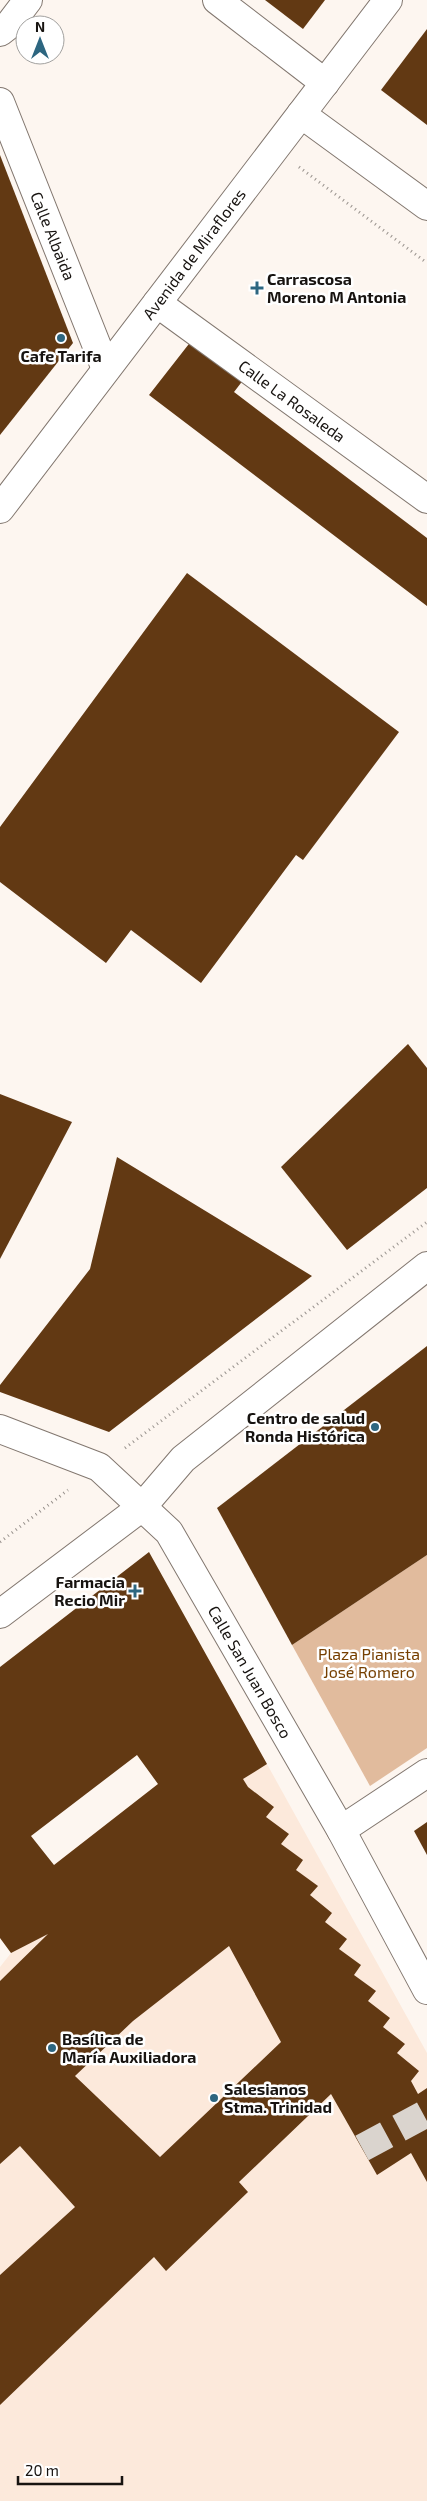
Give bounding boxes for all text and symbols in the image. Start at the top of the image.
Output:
north arrow [15,15,65,65]
text: N [35,18,45,35]
street label: Avenida de Miraflores [138,185,249,323]
street label: Calle Albaida [27,189,80,283]
place label: Carrascosa Moreno M Antonia [267,269,406,306]
marker: Carrascosa Moreno M Antonia [251,282,263,294]
marker: Cafe Tarifa [55,332,67,344]
place label: Cafe Tarifa [20,346,102,365]
street label: Calle La Rosaleda [235,356,349,446]
place label: Centro de salud Ronda Histórica [245,1408,365,1445]
marker: Centro de salud Ronda Histórica [369,1421,381,1433]
place label: Farmacia Recio Mir [54,1572,125,1609]
marker: Farmacia Recio Mir [129,1585,141,1597]
street label: Calle San Juan Bosco [205,1602,296,1741]
park label: Plaza Pianista José Romero [318,1644,420,1681]
place label: Basílica de María Auxiliadora [62,2029,196,2066]
marker: Basílica de María Auxiliadora [46,2042,58,2054]
place label: Salesianos Stma. Trinidad [224,2079,332,2116]
marker: Salesianos Stma. Trinidad [208,2092,220,2104]
scale bar [18,2454,121,2486]
text: 20 m [25,2461,59,2479]

